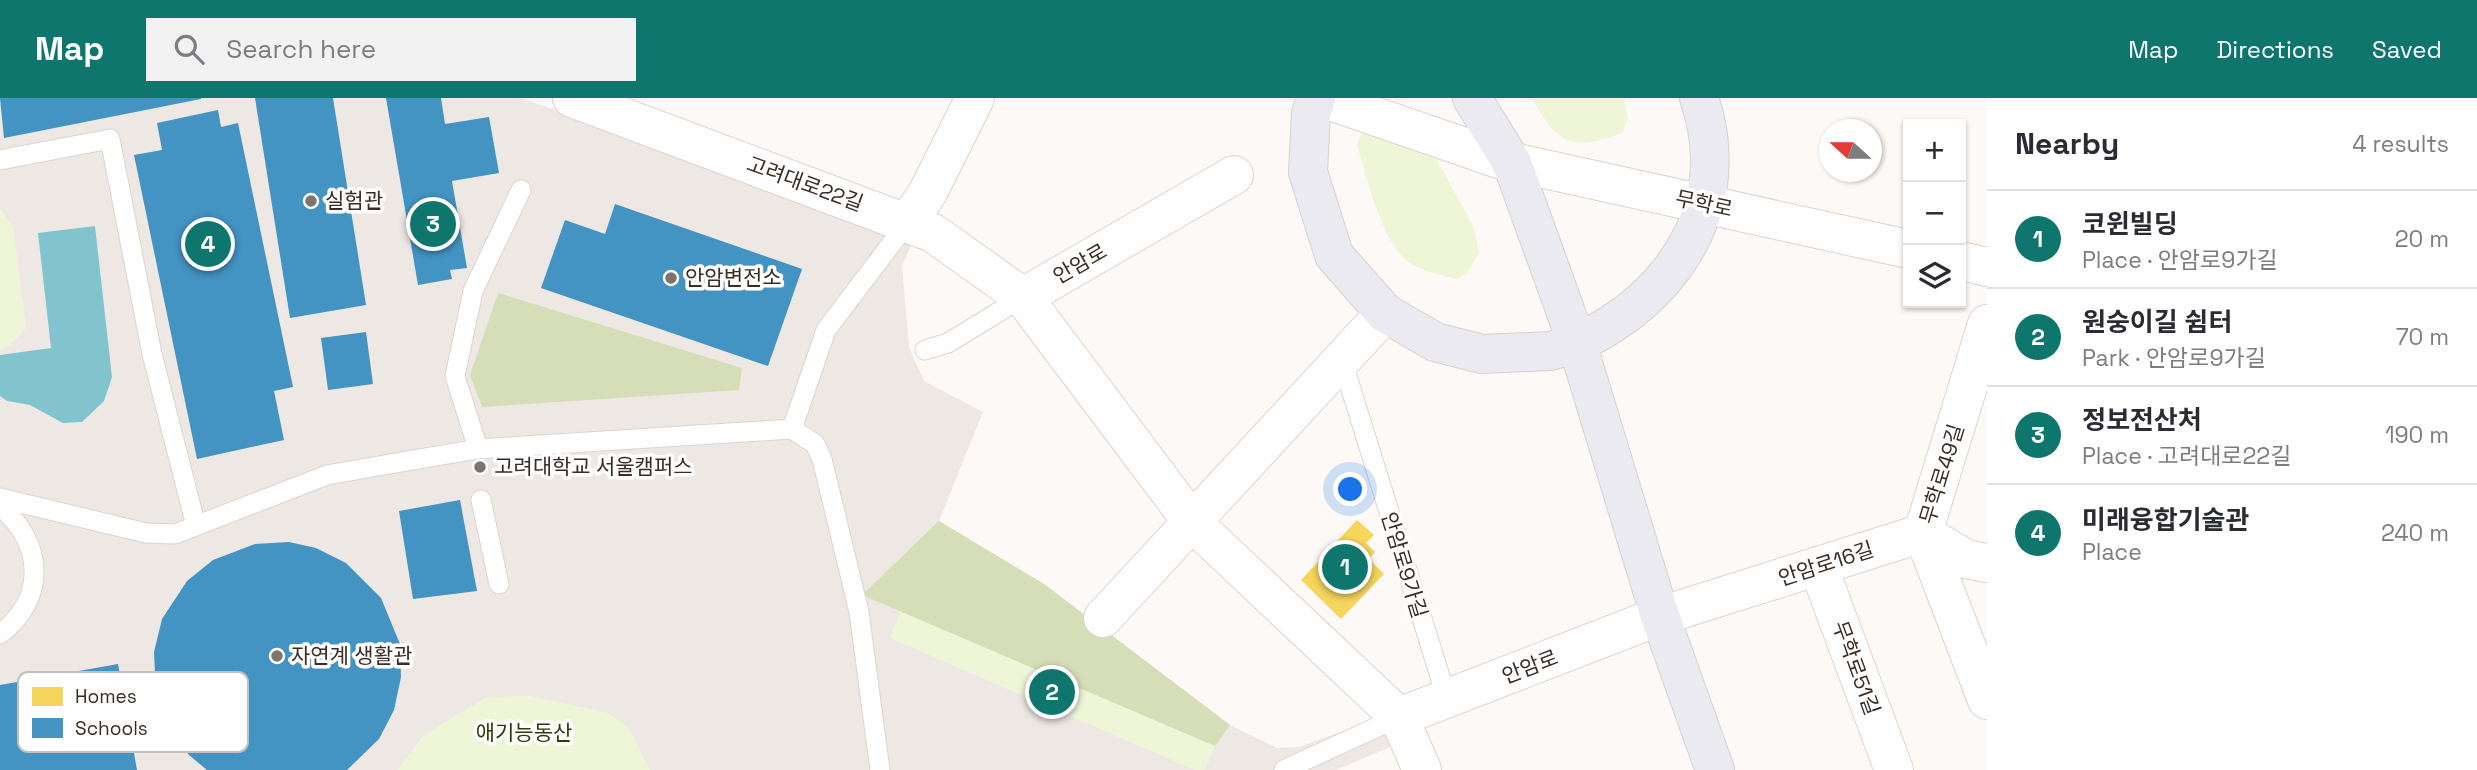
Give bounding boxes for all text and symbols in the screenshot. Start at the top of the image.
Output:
search box [146,18,636,81]
text: Map [35,28,104,70]
icon: search [170,30,208,68]
text: Search here [226,32,376,66]
text: Map [2128,34,2178,65]
text: Directions [2216,34,2334,65]
text: Saved [2372,34,2442,65]
north arrow [1819,119,1882,182]
map controls [1903,119,1966,308]
button: + [1903,119,1966,182]
text: Nearby [2015,124,2119,163]
text: 4 results [2352,129,2449,159]
street label: 고려대로22길 [743,150,867,217]
button: − [1903,182,1966,245]
street label: 무학로 [1673,184,1735,223]
place label: 실험관 [325,187,383,214]
marker: 실험관 [303,193,319,209]
pin: 3 [410,198,456,250]
text: 코윈빌딩 [2082,207,2178,241]
pin: 4 [185,218,231,270]
text: 1 [2033,224,2043,254]
text: 20 m [2395,224,2449,254]
street label: 안암로 [1048,237,1112,290]
button: layers [1903,245,1966,308]
text: Place · 안암로9가길 [2082,245,2278,275]
place label: 안암변전소 [685,264,782,291]
marker: 안암변전소 [663,270,679,286]
text: 원숭이길 쉼터 [2082,305,2232,339]
text: 2 [2031,322,2045,352]
text: 70 m [2396,322,2449,352]
text: Park · 안암로9가길 [2082,343,2266,373]
text: 정보전산처 [2082,403,2202,437]
text: 3 [2031,420,2045,450]
text: 190 m [2385,420,2449,450]
street label: 무학로49길 [1914,421,1970,527]
text: Place · 고려대로22길 [2082,441,2291,471]
place label: 고려대학교 서울캠퍼스 [494,453,693,480]
marker: 고려대학교 서울캠퍼스 [472,459,488,475]
your location [1333,472,1367,506]
text: 미래융합기술관 [2082,503,2249,537]
street label: 안암로9가길 [1376,509,1433,621]
text: 4 [2031,518,2045,548]
text: 240 m [2381,518,2449,548]
street label: 안암로16길 [1775,535,1877,592]
text: Place [2082,537,2142,567]
pin: 1 [1322,541,1368,593]
street label: 무학로51길 [1827,617,1886,719]
place label: 자연계 생활관 [291,642,412,669]
street label: 안암로 [1498,644,1562,690]
marker: 자연계 생활관 [269,648,285,664]
pin: 2 [1029,666,1075,718]
legend [18,672,248,752]
text: Homes [75,684,137,709]
text: Schools [75,716,148,741]
park label: 애기능동산 [476,719,572,746]

